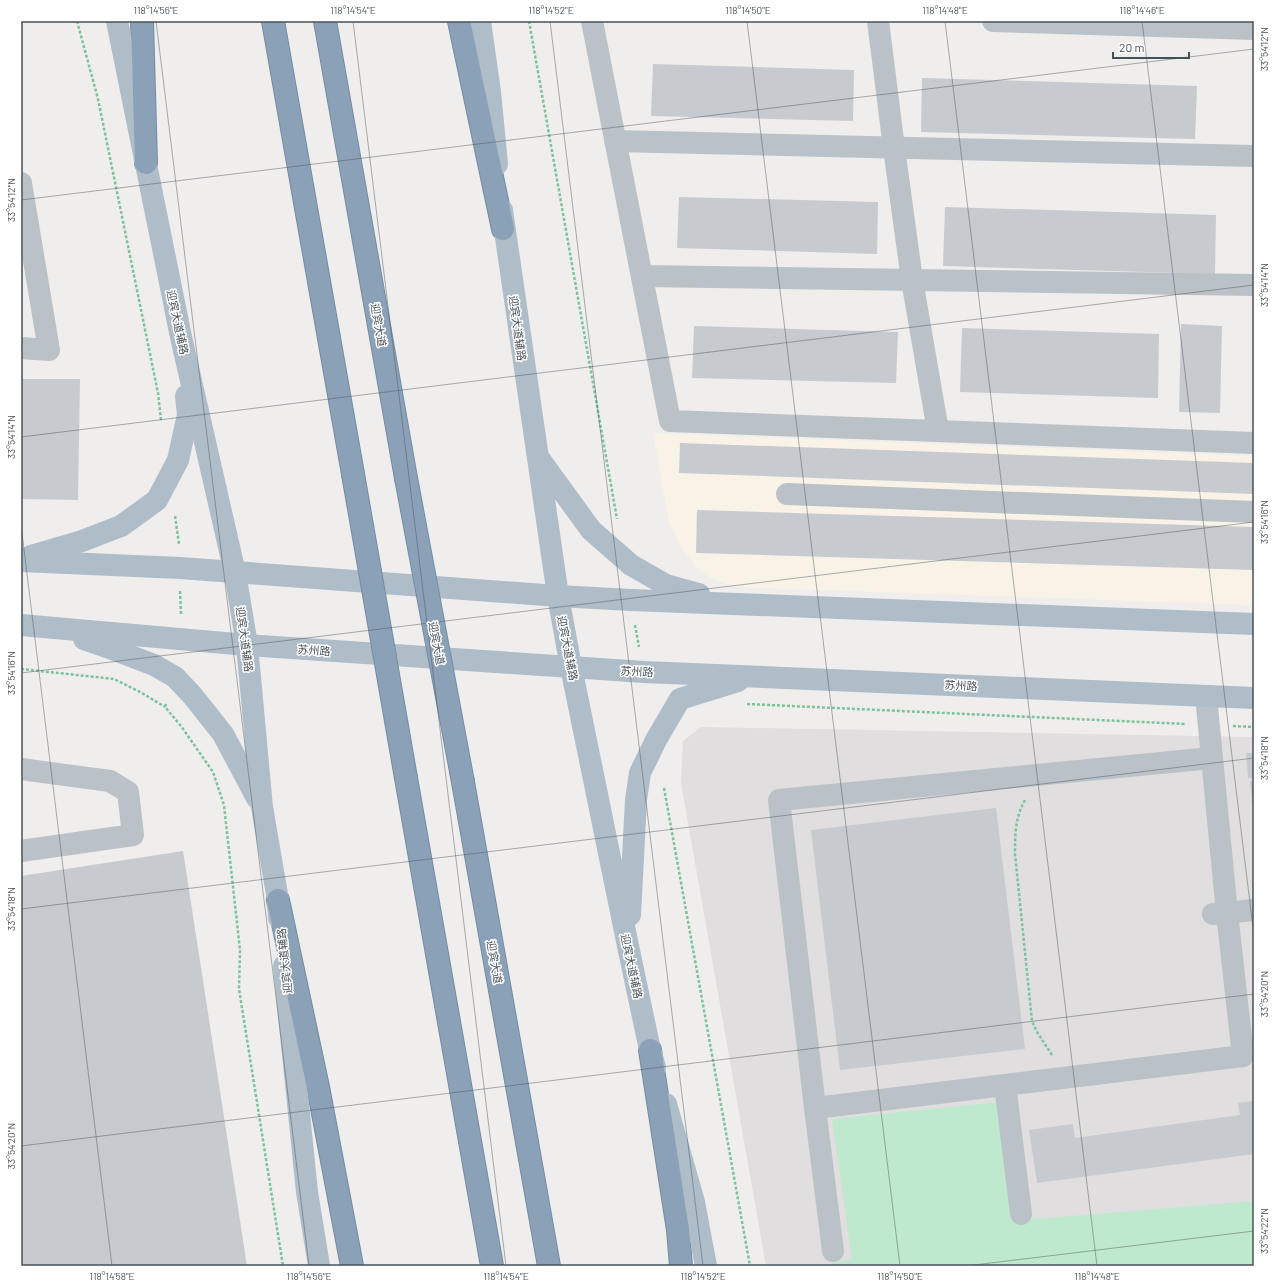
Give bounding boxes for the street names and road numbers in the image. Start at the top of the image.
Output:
street label: 迎宾大道辅路 [165,288,191,356]
street label: 迎宾大道辅路 [507,294,529,362]
street label: 迎宾大道 [369,302,389,348]
street label: 迎宾大道辅路 [234,605,256,673]
street label: 迎宾大道辅路 [555,614,581,682]
street label: 迎宾大道 [426,620,448,666]
street label: 苏州路 [297,642,331,658]
street label: 苏州路 [620,664,654,678]
street label: 苏州路 [944,678,978,692]
street label: 迎宾大道辅路 [274,928,294,994]
street label: 迎宾大道辅路 [619,932,645,1000]
street label: 迎宾大道 [485,939,505,985]

